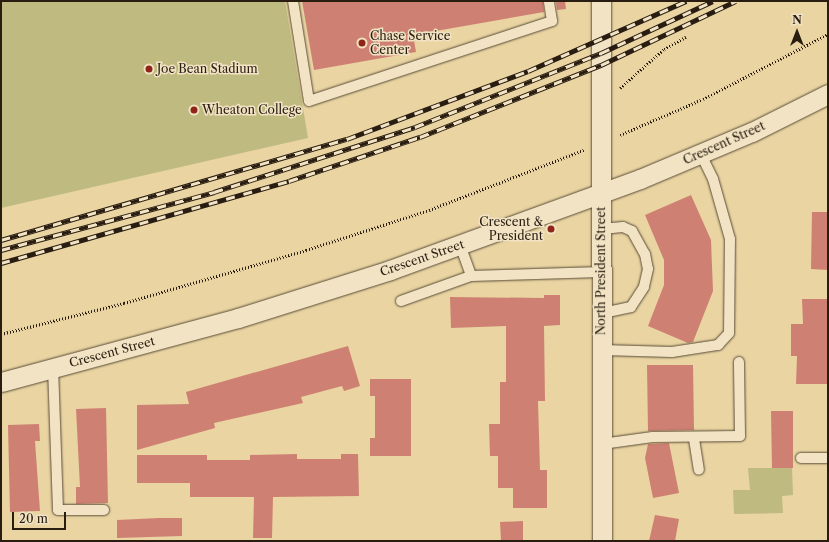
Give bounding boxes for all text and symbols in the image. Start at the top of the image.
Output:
north arrow [777,12,817,52]
text: N [792,13,802,27]
place label: Chase Service Center [370,29,450,57]
marker: Chase Service Center [357,38,367,48]
place label: Joe Bean Stadium [157,62,258,76]
marker: Joe Bean Stadium [144,64,154,74]
place label: Wheaton College [202,103,302,117]
marker: Wheaton College [189,105,199,115]
street label: Crescent Street [681,119,767,167]
street label: North President Street [594,207,608,335]
place label: Crescent & President [479,215,543,243]
marker: Crescent & President [546,224,556,234]
street label: Crescent Street [378,237,466,279]
street label: Crescent Street [68,334,156,370]
scale bar [14,504,68,530]
text: 20 m [19,511,48,526]

